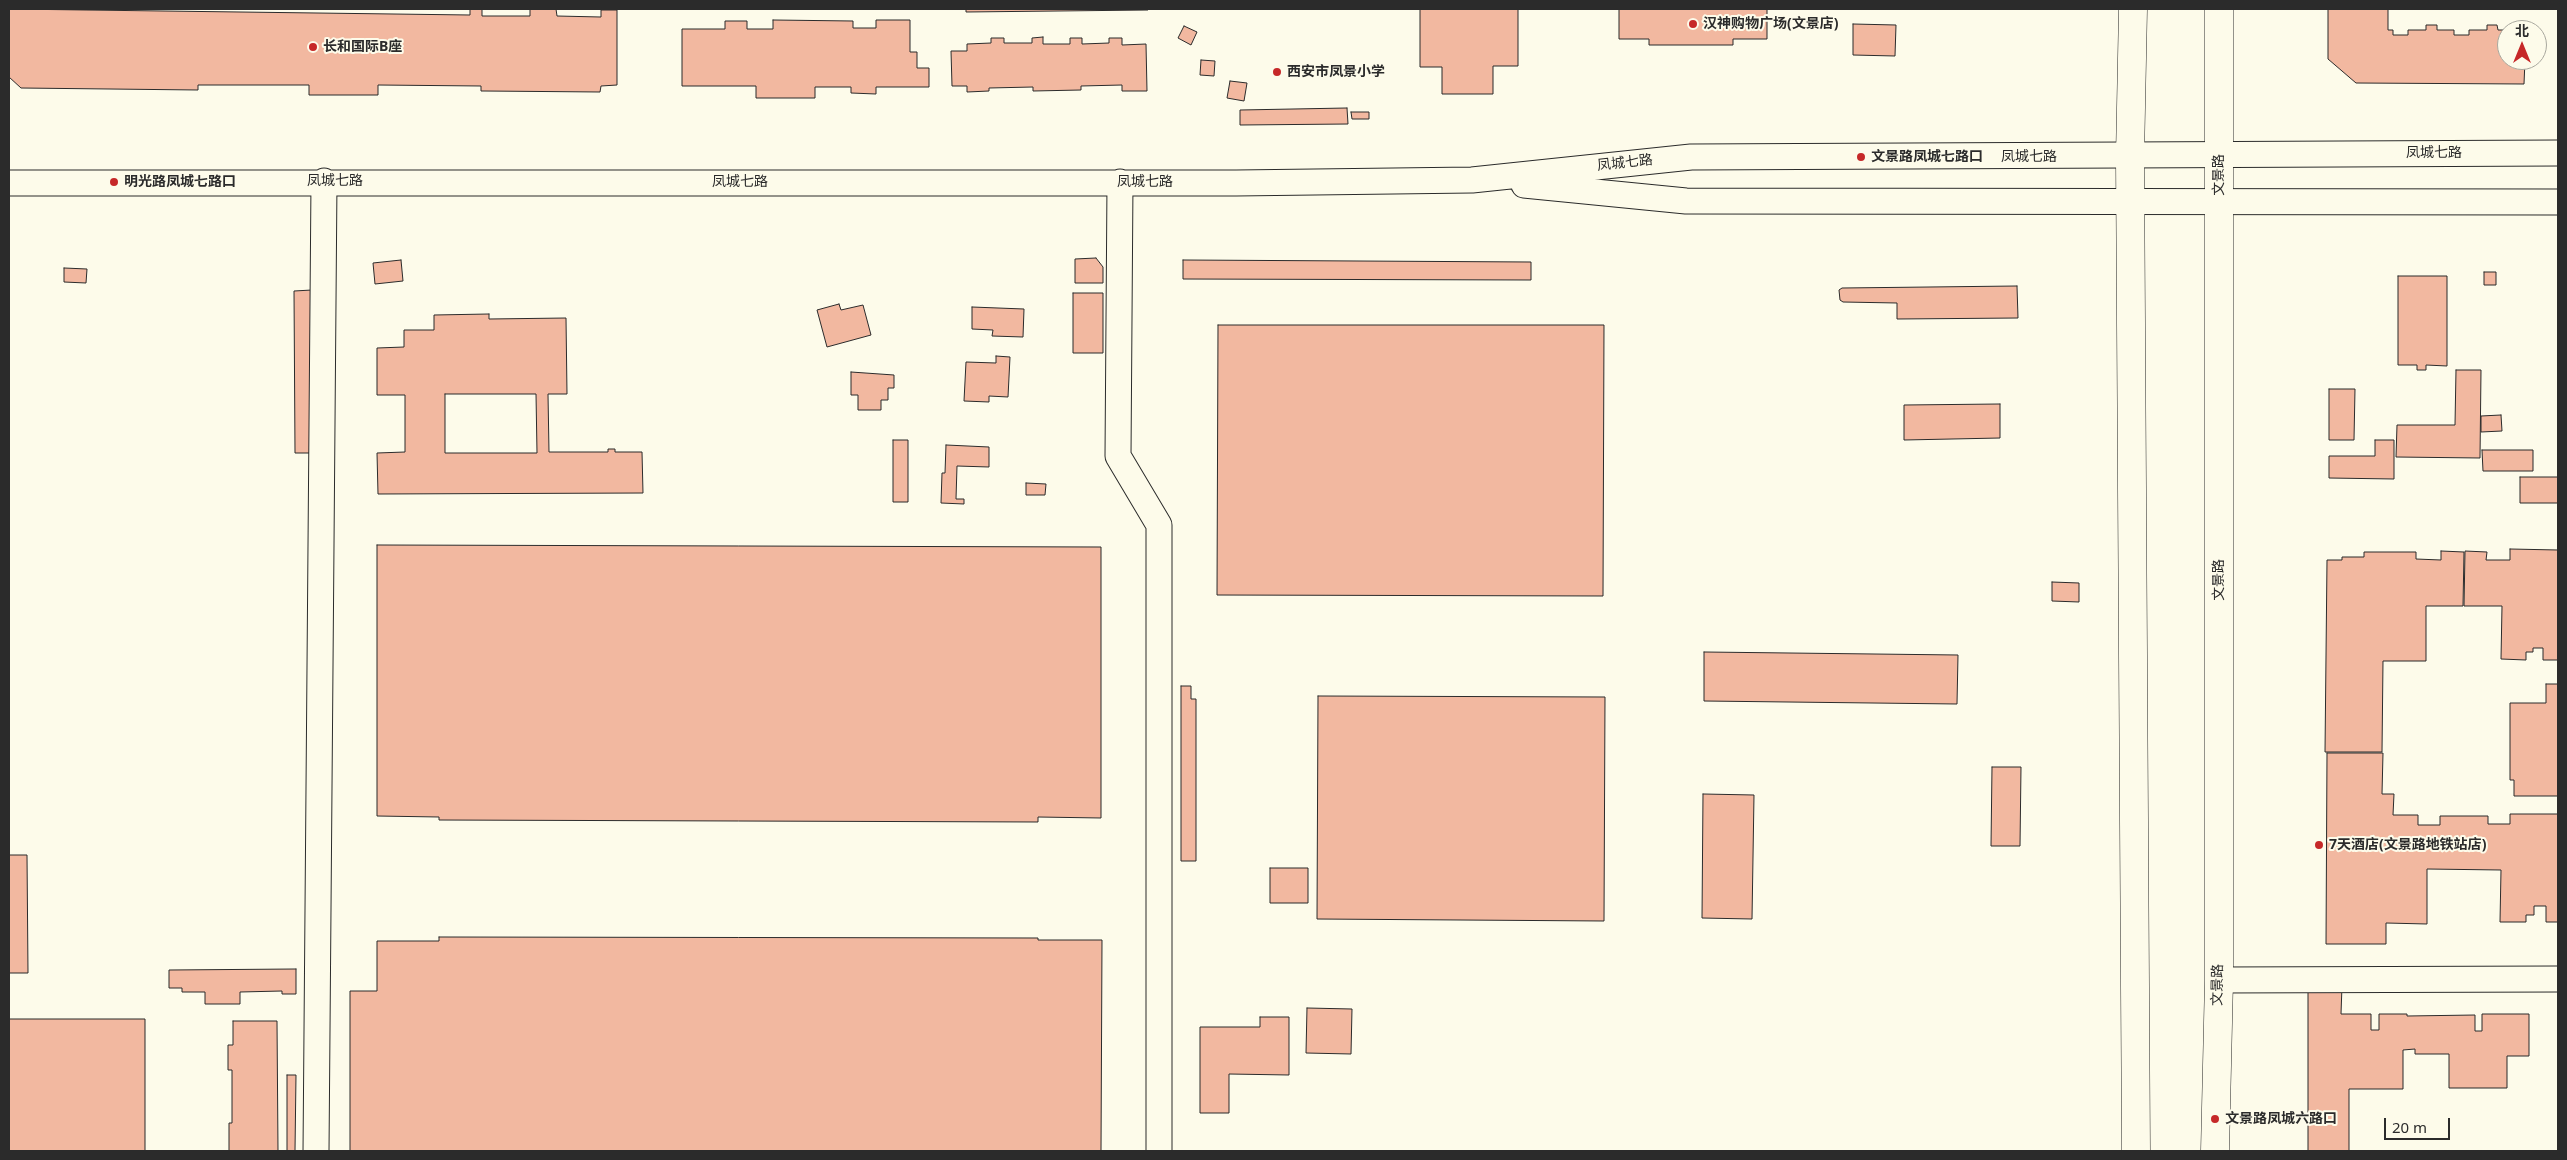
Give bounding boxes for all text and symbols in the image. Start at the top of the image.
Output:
place label: 汉神购物广场(文景店) [1703,16,1838,32]
marker: 汉神购物广场(文景店) [1687,18,1699,30]
north arrow [2497,20,2547,70]
text: 北 [2515,21,2529,40]
place label: 长和国际B座 [323,39,402,55]
marker: 长和国际B座 [307,41,319,53]
place label: 西安市凤景小学 [1287,64,1385,80]
marker: 西安市凤景小学 [1271,66,1283,78]
street label: 凤城七路 [2406,145,2462,161]
place label: 文景路凤城七路口 [1871,149,1983,165]
street label: 凤城七路 [2001,149,2057,165]
marker: 文景路凤城七路口 [1855,151,1867,163]
street label: 凤城七路 [1596,152,1654,174]
street label: 文景路 [2211,154,2227,196]
street label: 凤城七路 [307,173,363,189]
place label: 明光路凤城七路口 [124,174,236,190]
street label: 凤城七路 [712,174,768,190]
street label: 凤城七路 [1117,174,1173,190]
marker: 明光路凤城七路口 [108,176,120,188]
street label: 文景路 [2211,559,2227,601]
place label: 7天酒店(文景路地铁站店) [2329,837,2486,853]
marker: 7天酒店(文景路地铁站店) [2313,839,2325,851]
street label: 文景路 [2209,964,2227,1006]
scale bar [2387,1108,2453,1140]
place label: 文景路凤城六路口 [2225,1111,2337,1127]
marker: 文景路凤城六路口 [2209,1113,2221,1125]
text: 20 m [2392,1117,2427,1137]

